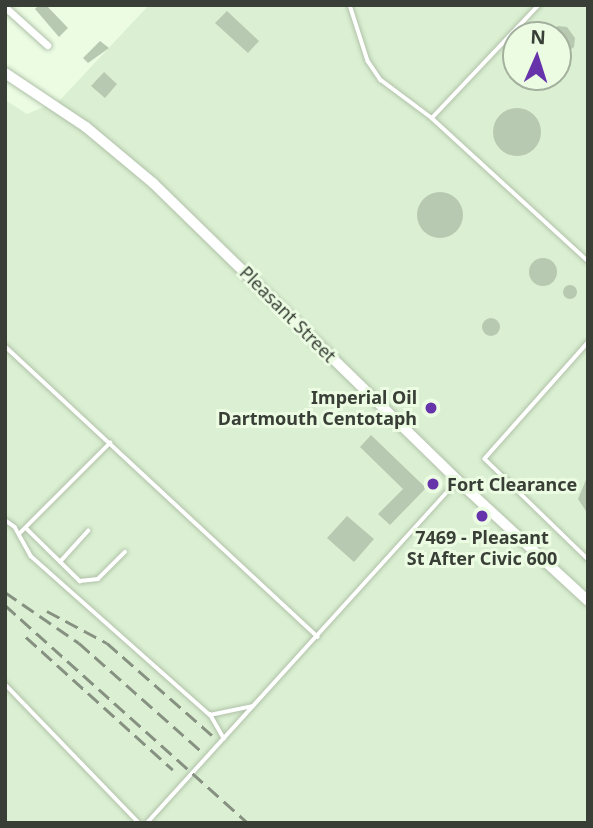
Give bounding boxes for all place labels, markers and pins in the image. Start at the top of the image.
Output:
place label: Imperial Oil Dartmouth Centotaph [218,387,417,430]
marker: Imperial Oil Dartmouth Centotaph [423,400,439,416]
place label: Fort Clearance [447,473,577,495]
marker: Fort Clearance [425,476,441,492]
marker: 7469 - Pleasant St After Civic 600 [474,508,490,524]
place label: 7469 - Pleasant St After Civic 600 [407,527,557,570]

